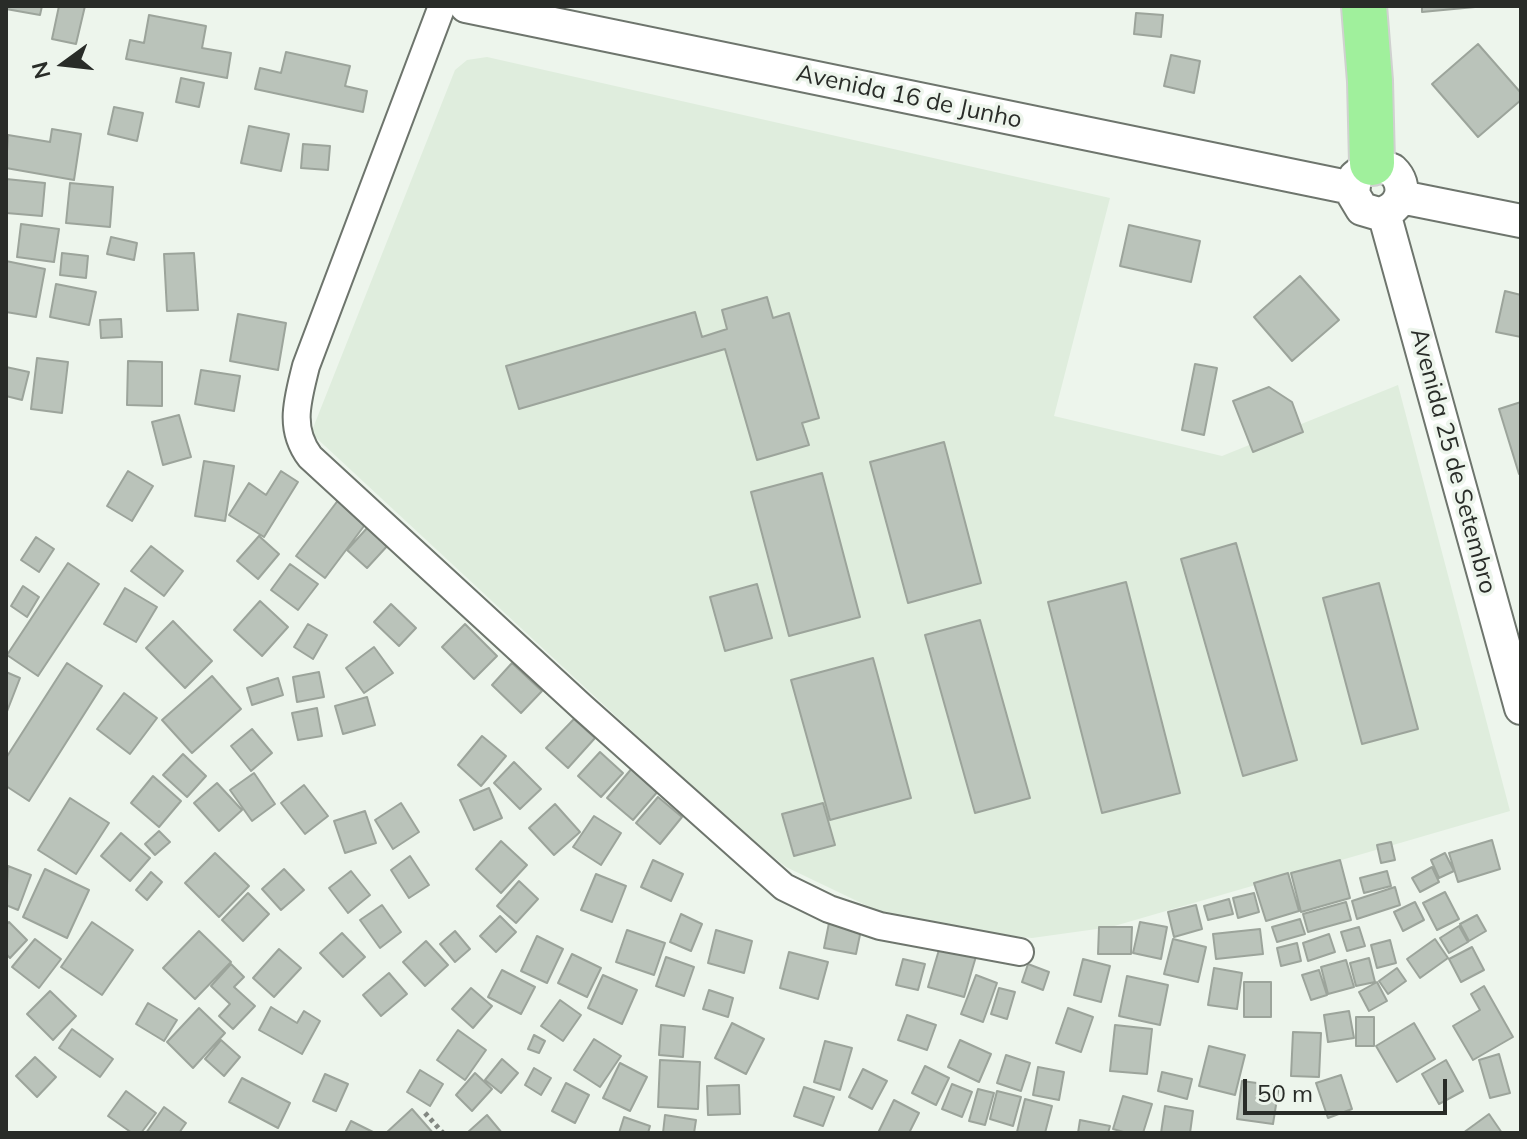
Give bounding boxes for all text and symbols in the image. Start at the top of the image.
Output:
north arrow [24,24,104,104]
text: N [25,59,56,82]
street label: Avenida 16 de Junho [794,59,1024,135]
street label: Avenida 25 de Setembro [1404,325,1502,597]
scale bar [1247,1063,1451,1113]
text: 50 m [1257,1078,1313,1108]

